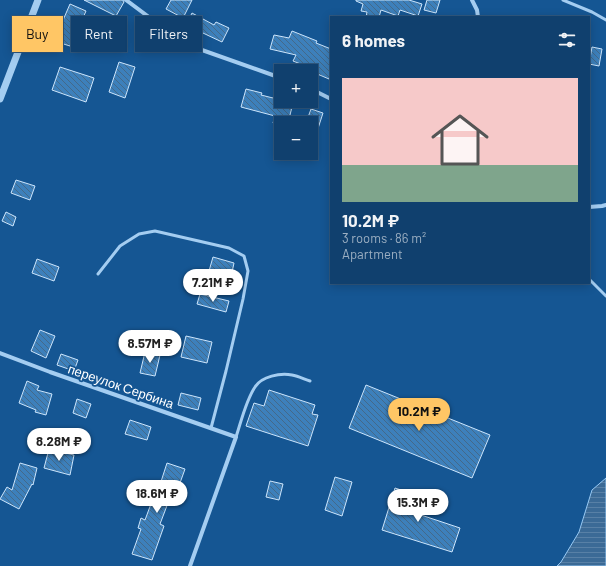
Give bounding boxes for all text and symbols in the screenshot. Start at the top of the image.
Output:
chip: Buy [12,16,63,52]
chip: Rent [71,16,127,52]
chip: Filters [135,16,202,52]
icon: filters [556,29,578,51]
text: 6 homes [342,30,405,50]
map controls [274,64,318,160]
button: + [274,64,318,108]
icon: home [424,104,496,176]
button: − [274,116,318,160]
text: 10.2M ₽ [342,210,399,230]
text: 3 rooms · 86 m² [342,230,426,246]
text: Apartment [342,246,403,262]
pin: 7.21M ₽ [176,269,250,303]
text: 7.21M ₽ [192,274,234,290]
pin: 8.57M ₽ [113,330,187,364]
text: 8.57M ₽ [127,335,173,351]
street label: переулок Сербина [66,360,177,412]
pin: 10.2M ₽ [382,398,456,432]
text: 10.2M ₽ [397,403,441,419]
pin: 8.28M ₽ [22,428,96,462]
text: 8.28M ₽ [36,433,82,449]
pin: 18.6M ₽ [120,480,194,514]
text: 18.6M ₽ [135,485,179,501]
pin: 15.3M ₽ [381,489,455,523]
text: 15.3M ₽ [396,494,440,510]

